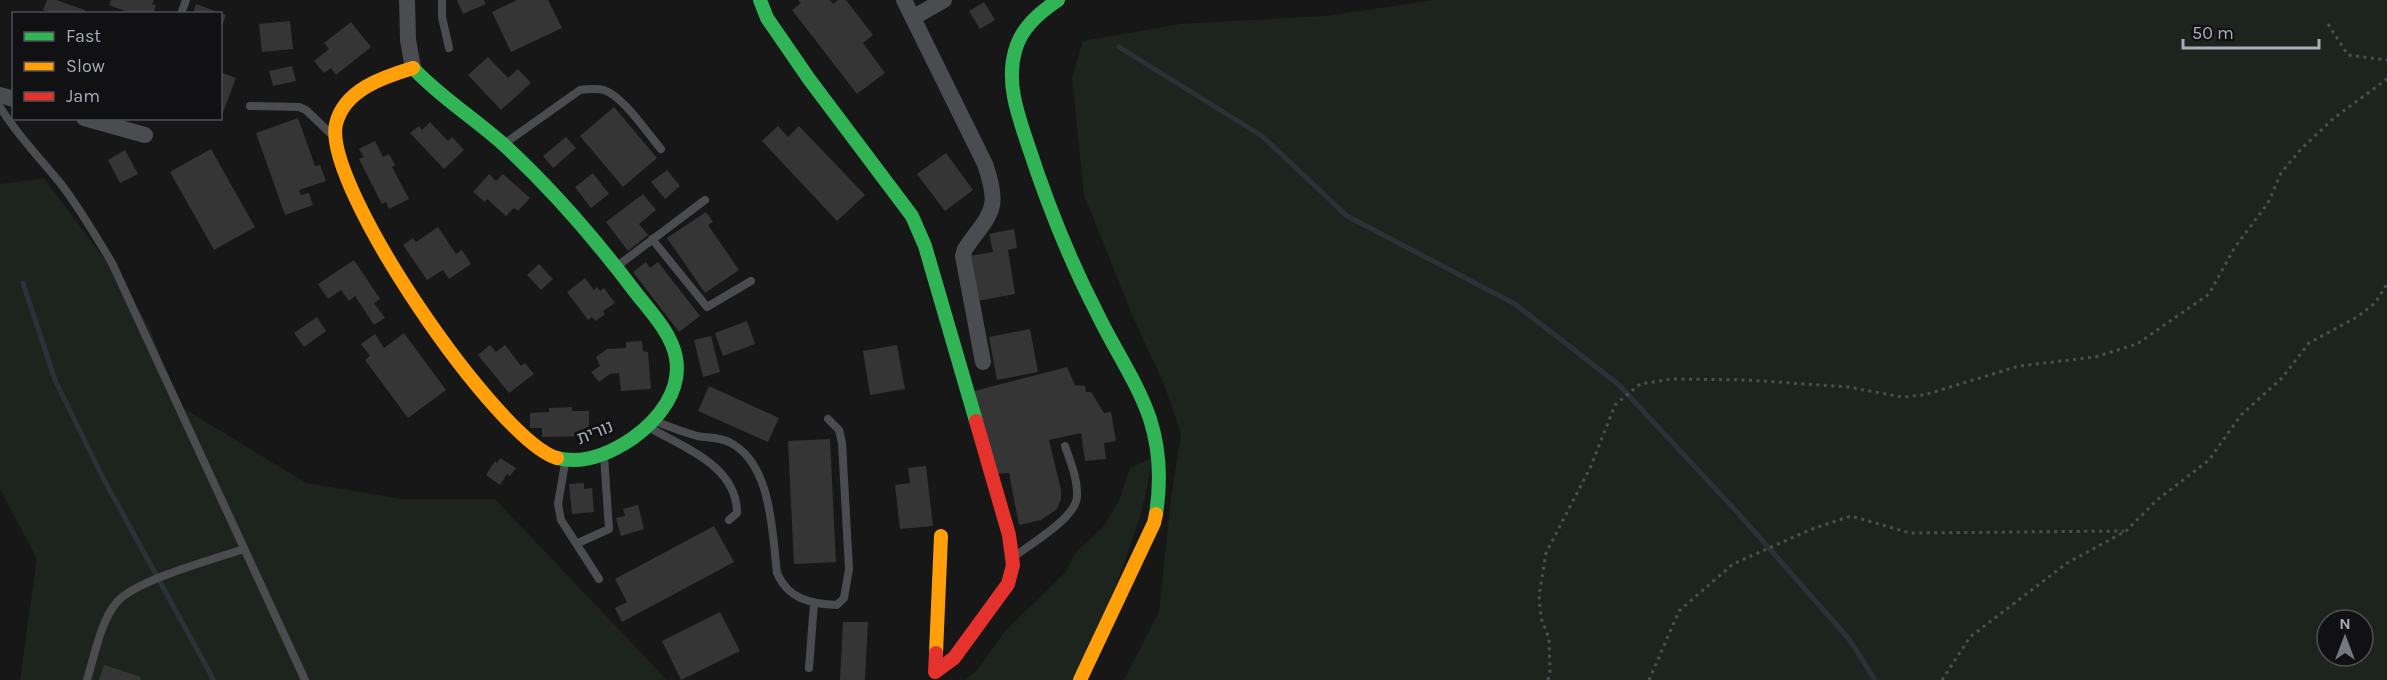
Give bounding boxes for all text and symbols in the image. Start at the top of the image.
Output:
legend [12,12,222,120]
scale bar [2183,12,2320,50]
text: 50 m [2192,22,2234,44]
text: Fast [66,25,101,47]
text: Slow [66,55,105,77]
text: Jam [66,85,100,107]
street label: נורית [574,415,616,449]
north arrow [2315,608,2375,668]
text: N [2339,614,2351,633]

